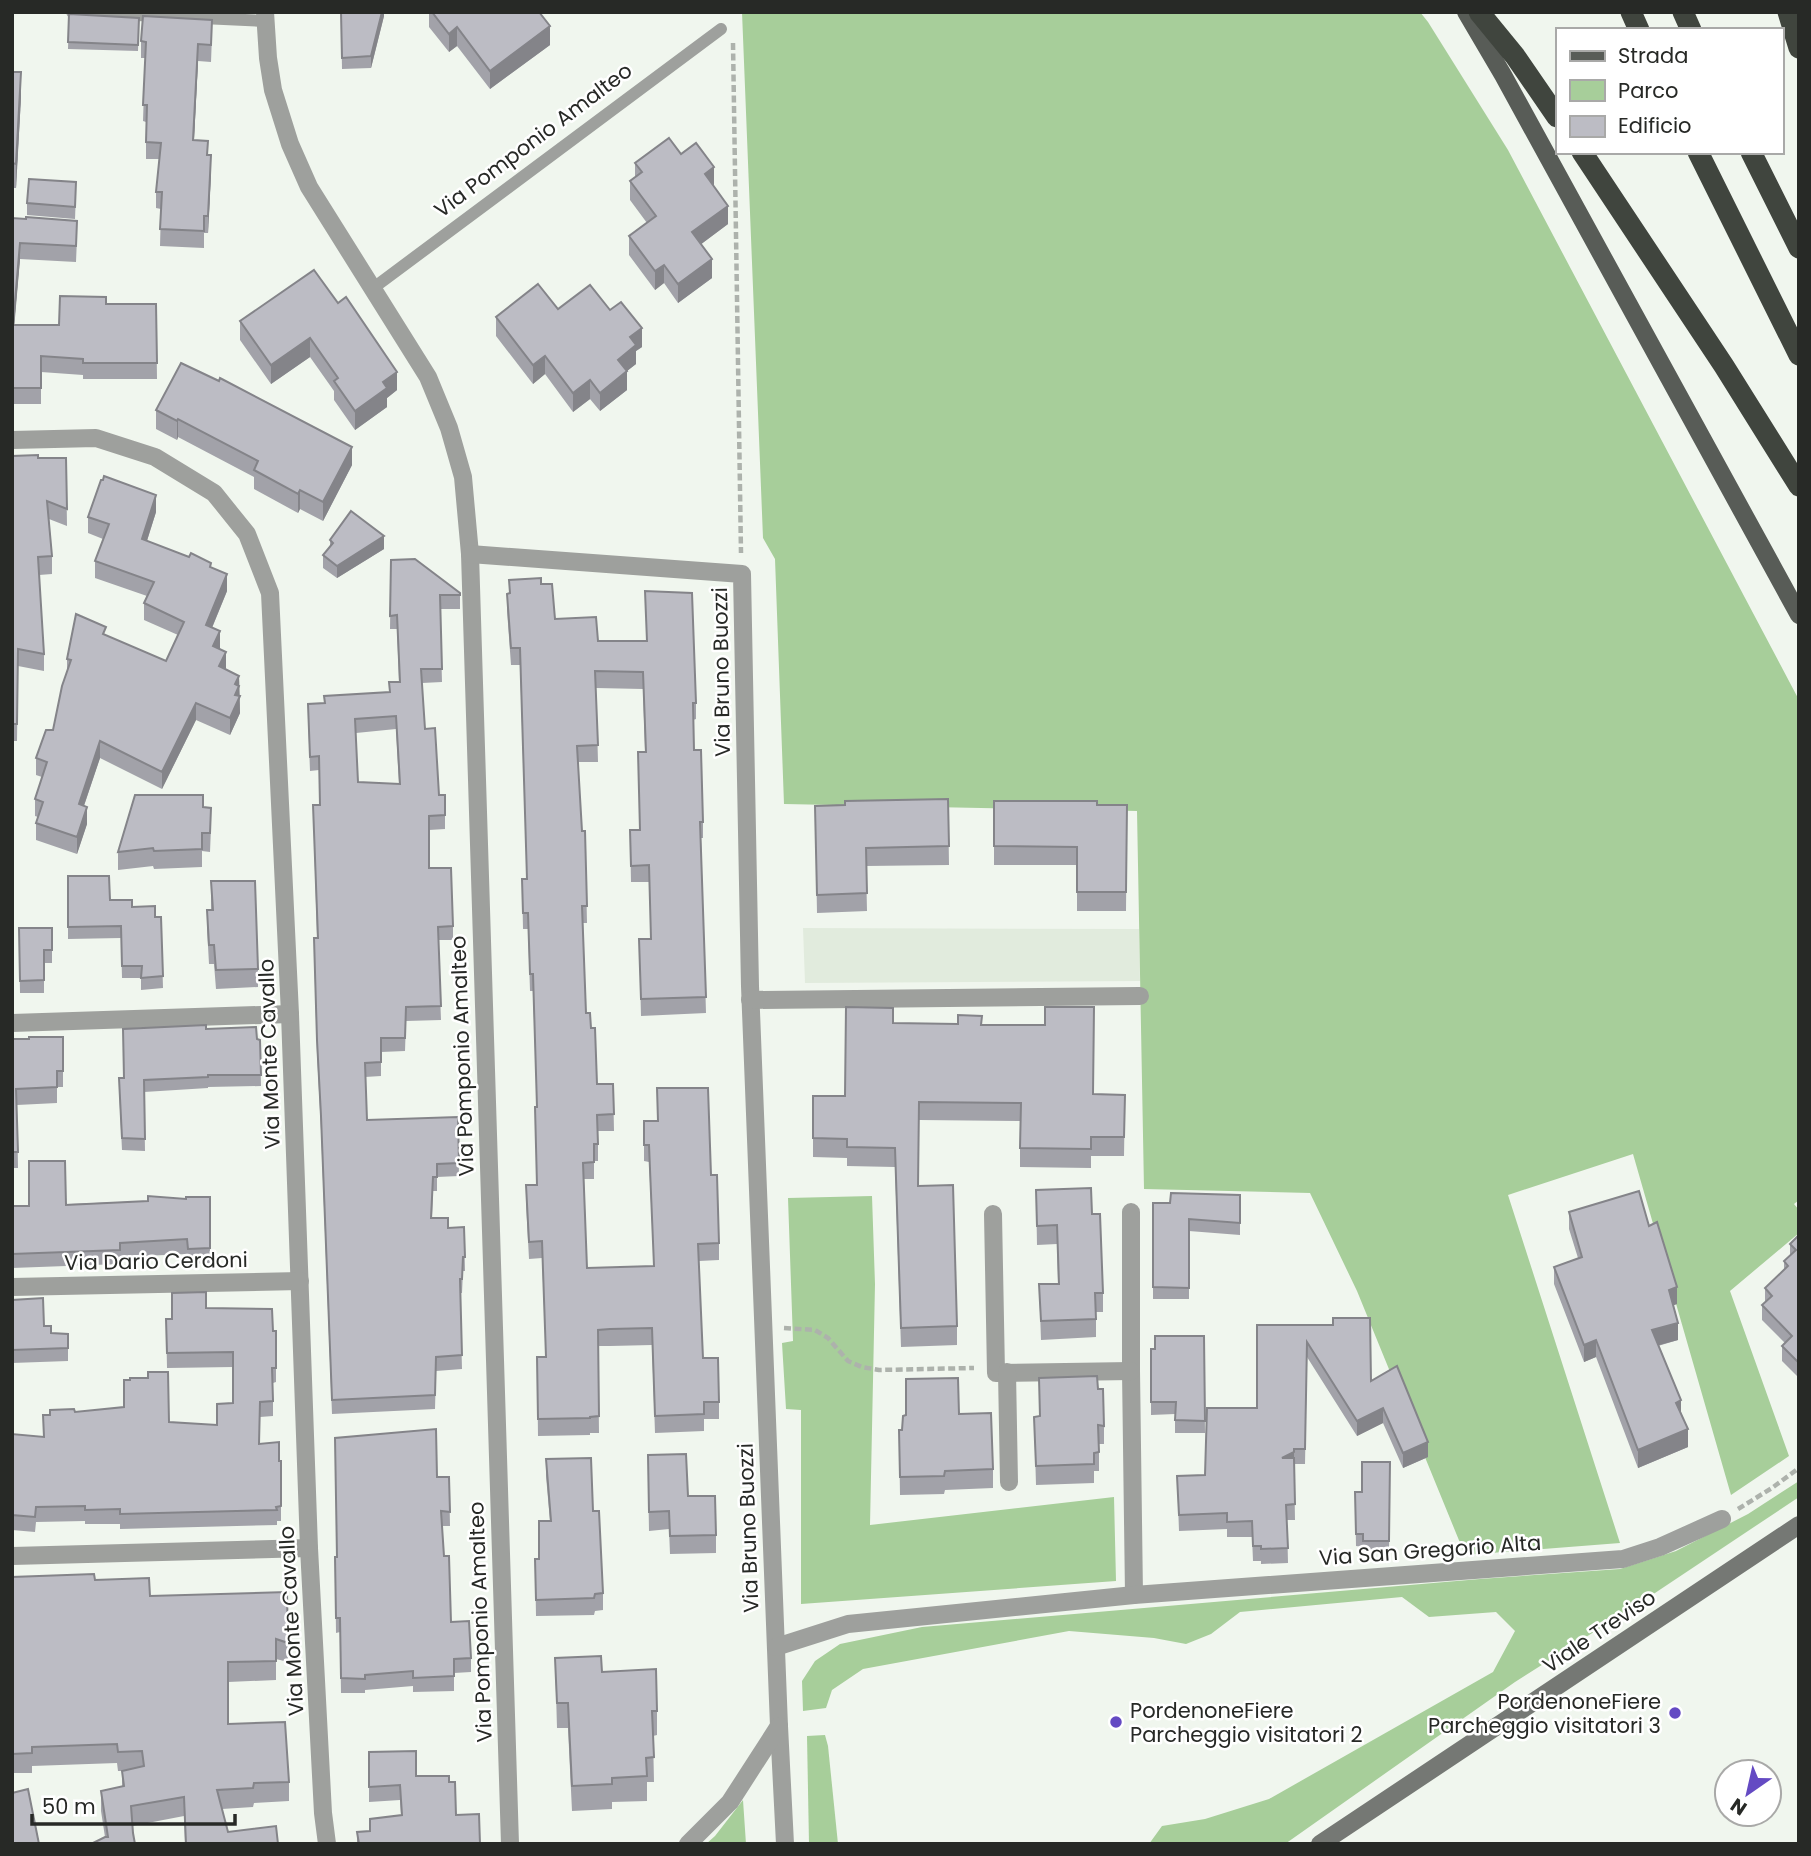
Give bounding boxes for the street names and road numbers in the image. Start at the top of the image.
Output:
street label: Via Pomponio Amalteo [428,56,638,224]
street label: Via Bruno Buozzi [705,587,737,757]
street label: Via Pomponio Amalteo [443,935,481,1177]
street label: Via Monte Cavallo [251,958,287,1150]
street label: Via Dario Cerdoni [64,1245,248,1277]
street label: Via Bruno Buozzi [731,1443,765,1613]
street label: Via Pomponio Amalteo [461,1501,499,1743]
street label: Via Monte Cavallo [272,1525,310,1717]
street label: Via San Gregorio Alta [1318,1528,1542,1572]
street label: Viale Treviso [1537,1582,1661,1680]

